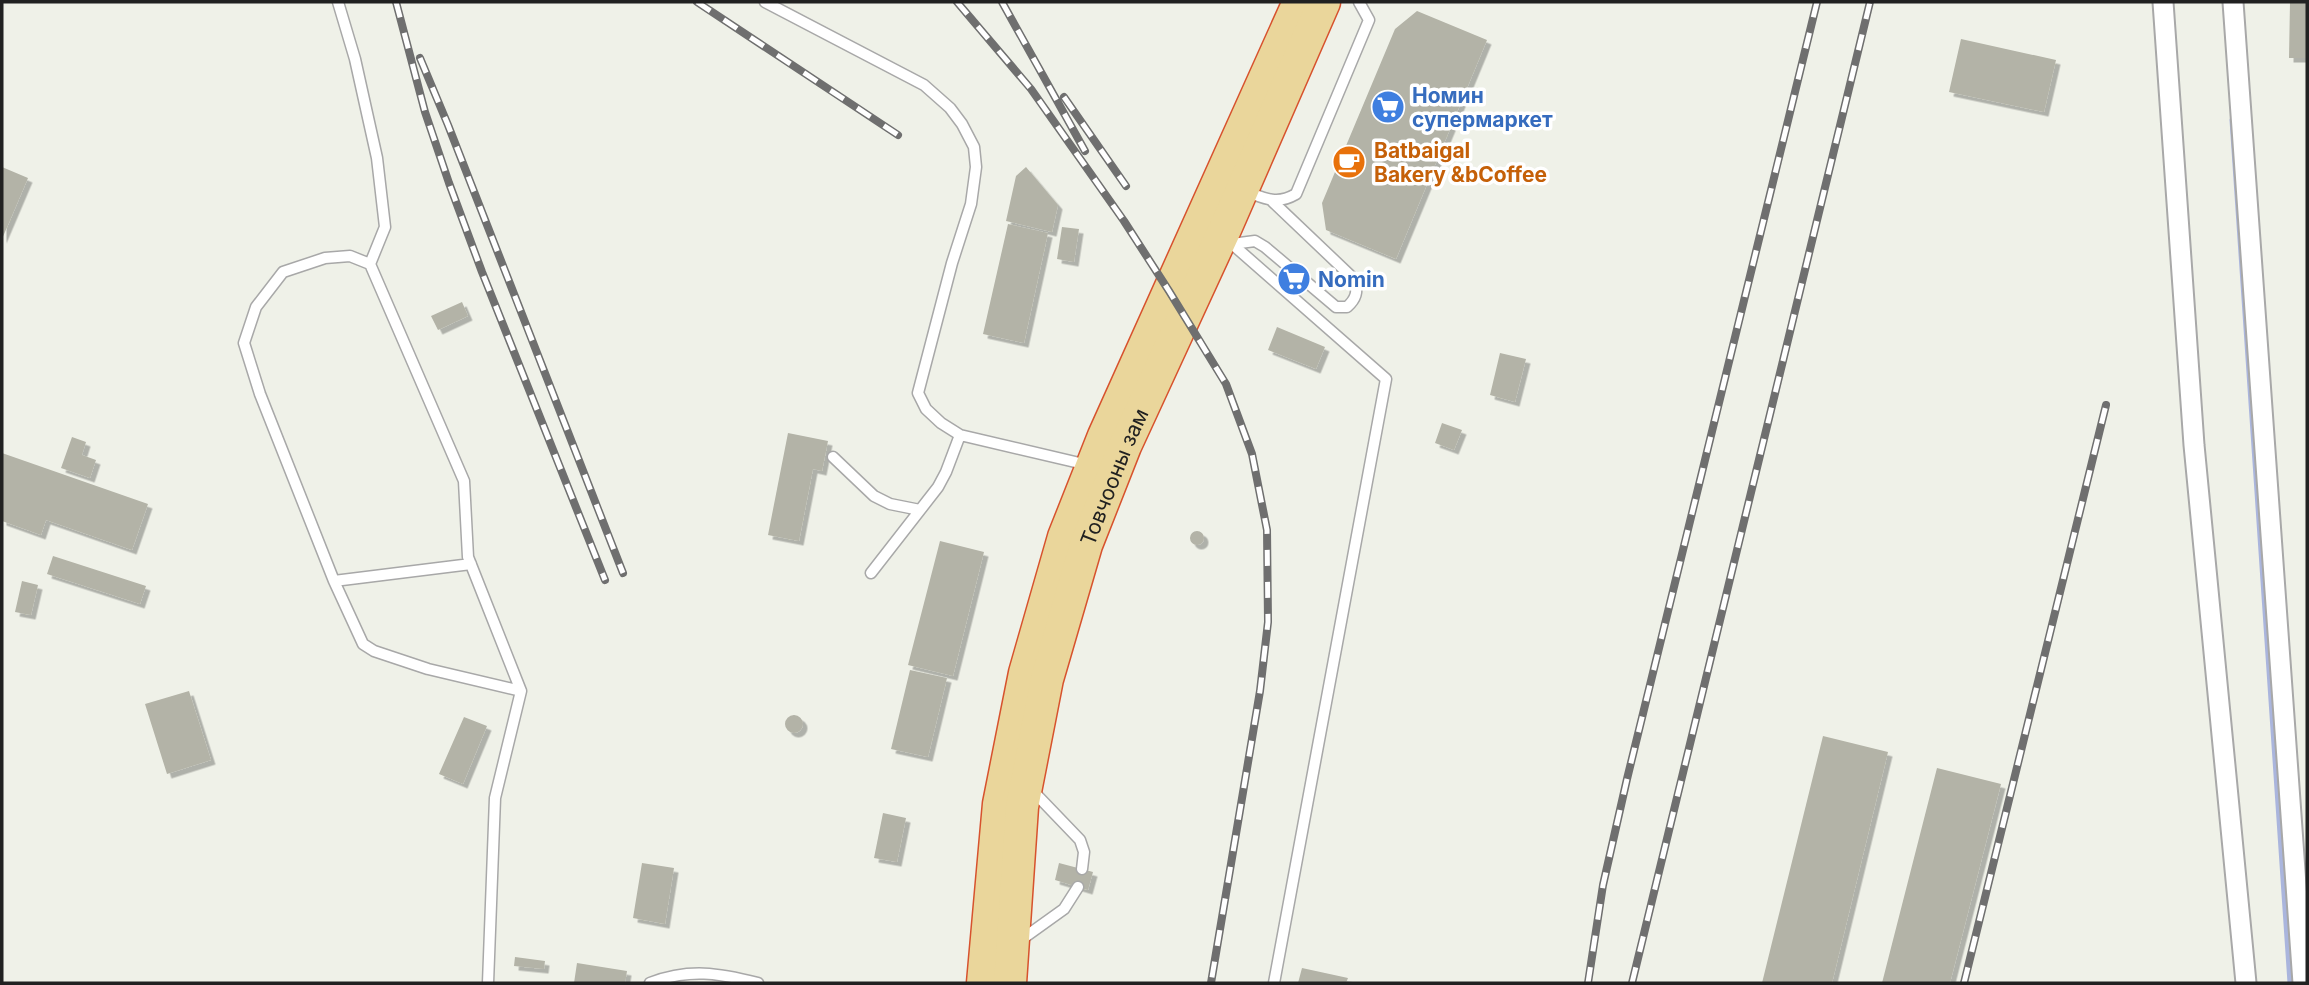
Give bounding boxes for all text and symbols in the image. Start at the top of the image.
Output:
place label: Номин супермаркет [1412,83,1553,132]
supermarket icon: Номин супермаркет [1369,88,1407,126]
place label: Batbaigal Bakery &bCoffee [1374,138,1547,187]
cafe icon: Batbaigal Bakery &bCoffee [1330,143,1368,181]
supermarket icon: Nomin [1275,260,1313,298]
place label: Nomin [1318,267,1385,292]
street label: Товчооны зам [1075,404,1153,549]

